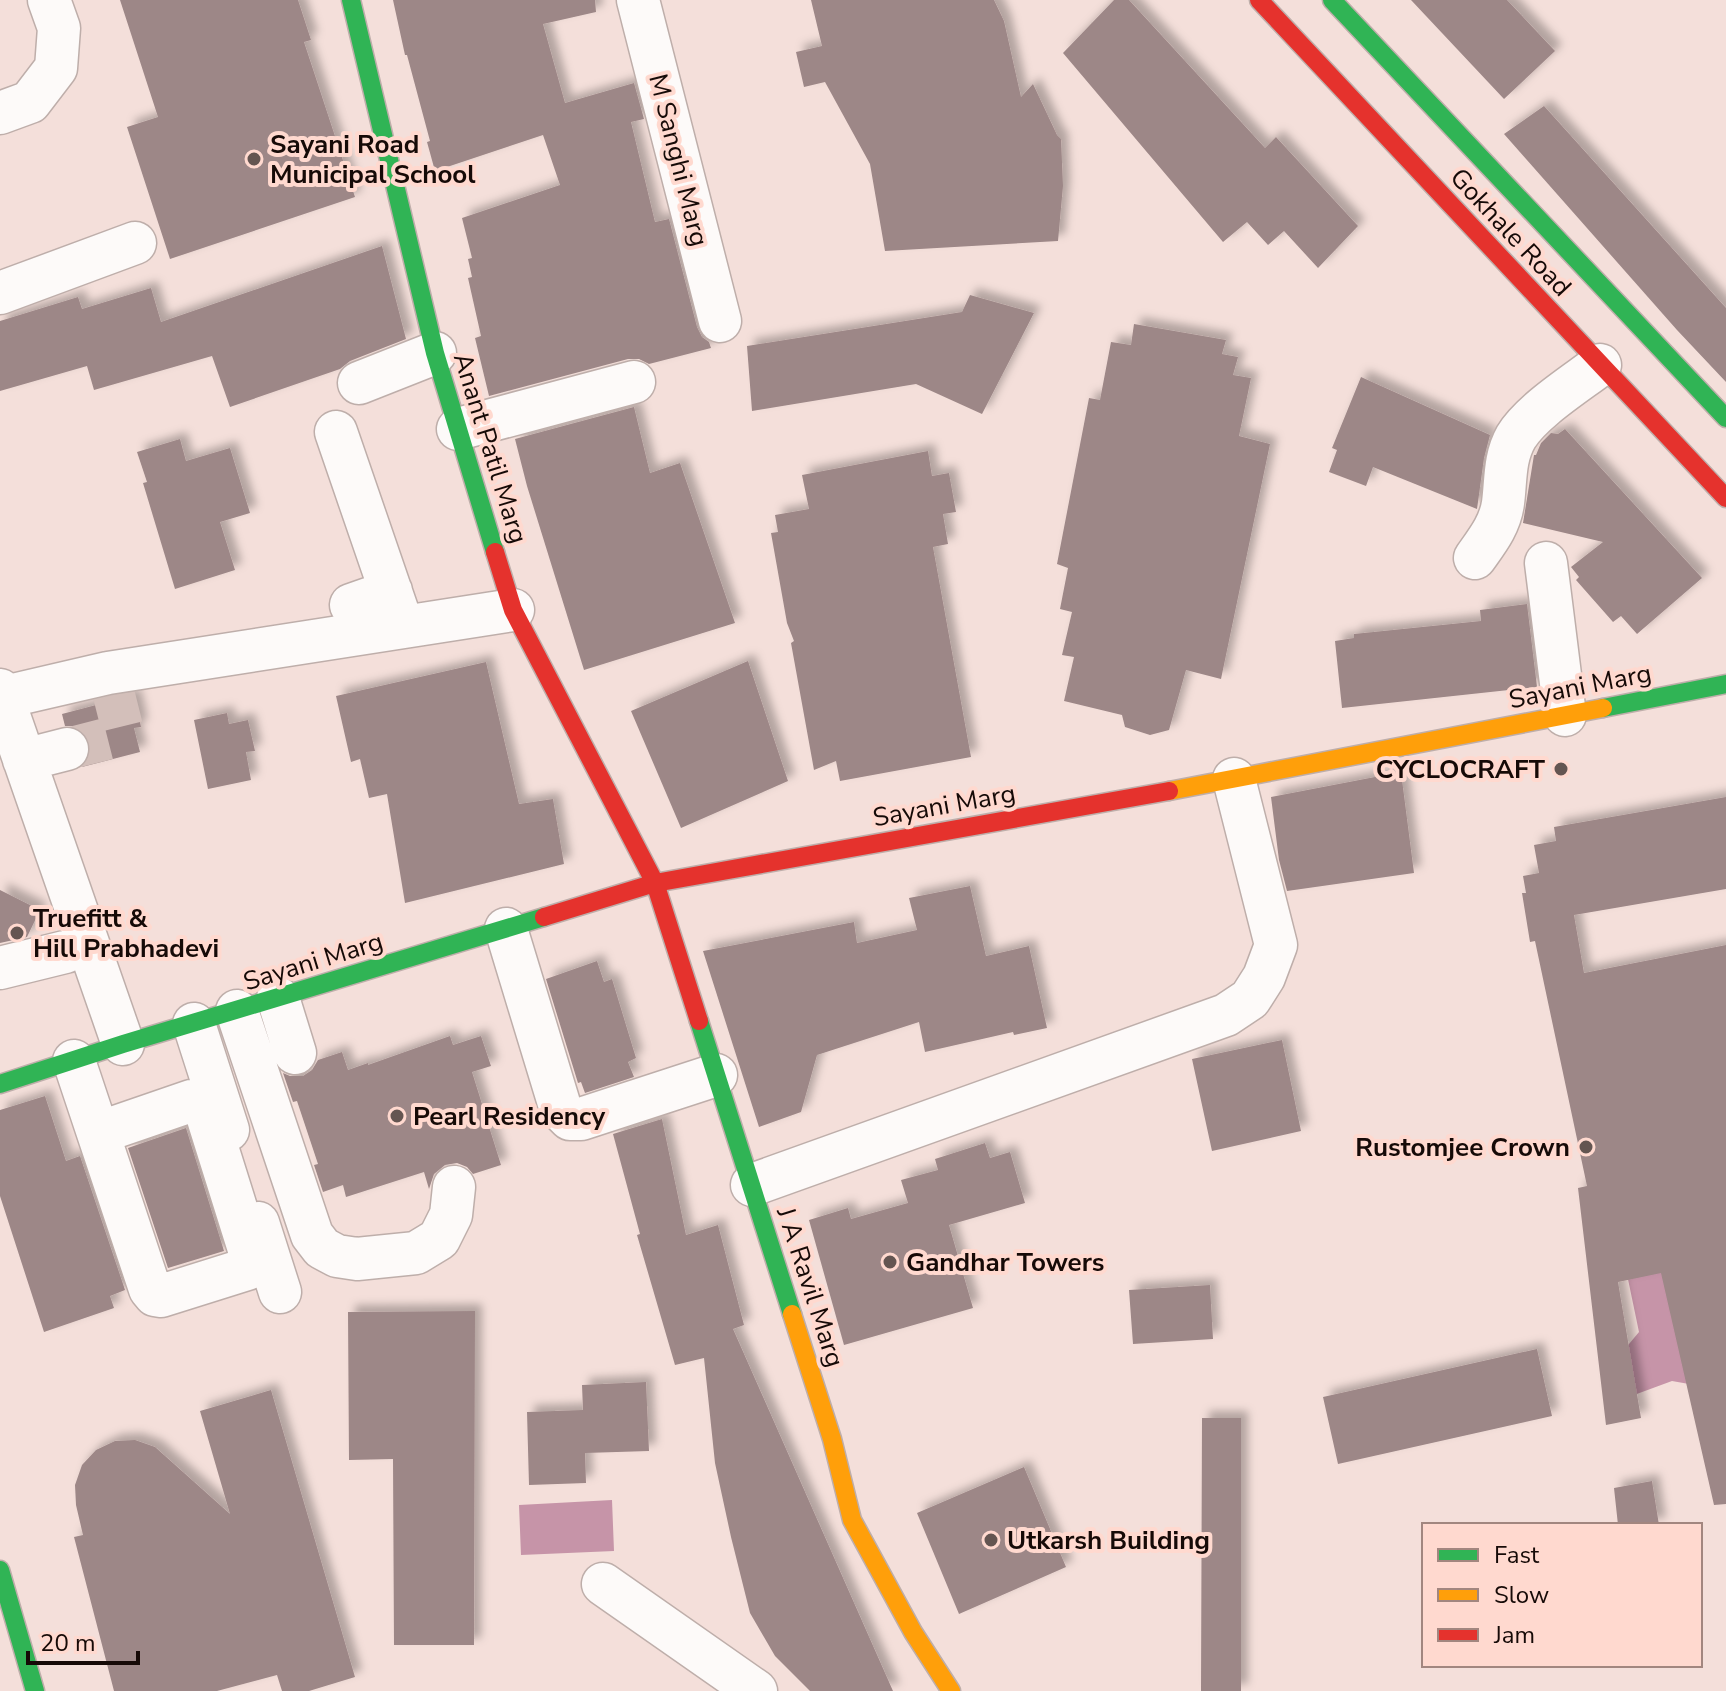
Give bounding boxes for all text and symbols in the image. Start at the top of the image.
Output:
street label: M Sanghi Marg [640,70,717,250]
place label: Sayani Road Municipal School [270,127,476,192]
marker: Sayani Road Municipal School [245,150,263,168]
street label: Gokhale Road [1442,161,1579,304]
street label: Anant Patil Marg [445,349,536,548]
street label: Sayani Marg [1506,656,1654,717]
place label: CYCLOCRAFT [1376,752,1546,787]
marker: CYCLOCRAFT [1552,760,1570,778]
street label: Sayani Marg [870,776,1018,835]
place label: Truefitt & Hill Prabhadevi [33,901,219,966]
marker: Truefitt & Hill Prabhadevi [8,924,26,942]
street label: Sayani Marg [239,924,387,999]
place label: Pearl Residency [413,1099,605,1134]
marker: Pearl Residency [388,1107,406,1125]
place label: Rustomjee Crown [1355,1130,1570,1165]
marker: Rustomjee Crown [1577,1138,1595,1156]
street label: J A Ravil Marg [768,1202,853,1371]
place label: Gandhar Towers [906,1245,1104,1280]
marker: Gandhar Towers [881,1253,899,1271]
place label: Utkarsh Building [1007,1523,1210,1558]
legend [1422,1523,1702,1667]
marker: Utkarsh Building [982,1531,1000,1549]
text: Fast [1494,1539,1540,1571]
text: Slow [1494,1579,1549,1611]
scale bar [28,1615,138,1665]
text: Jam [1493,1619,1535,1651]
text: 20 m [40,1627,96,1659]

